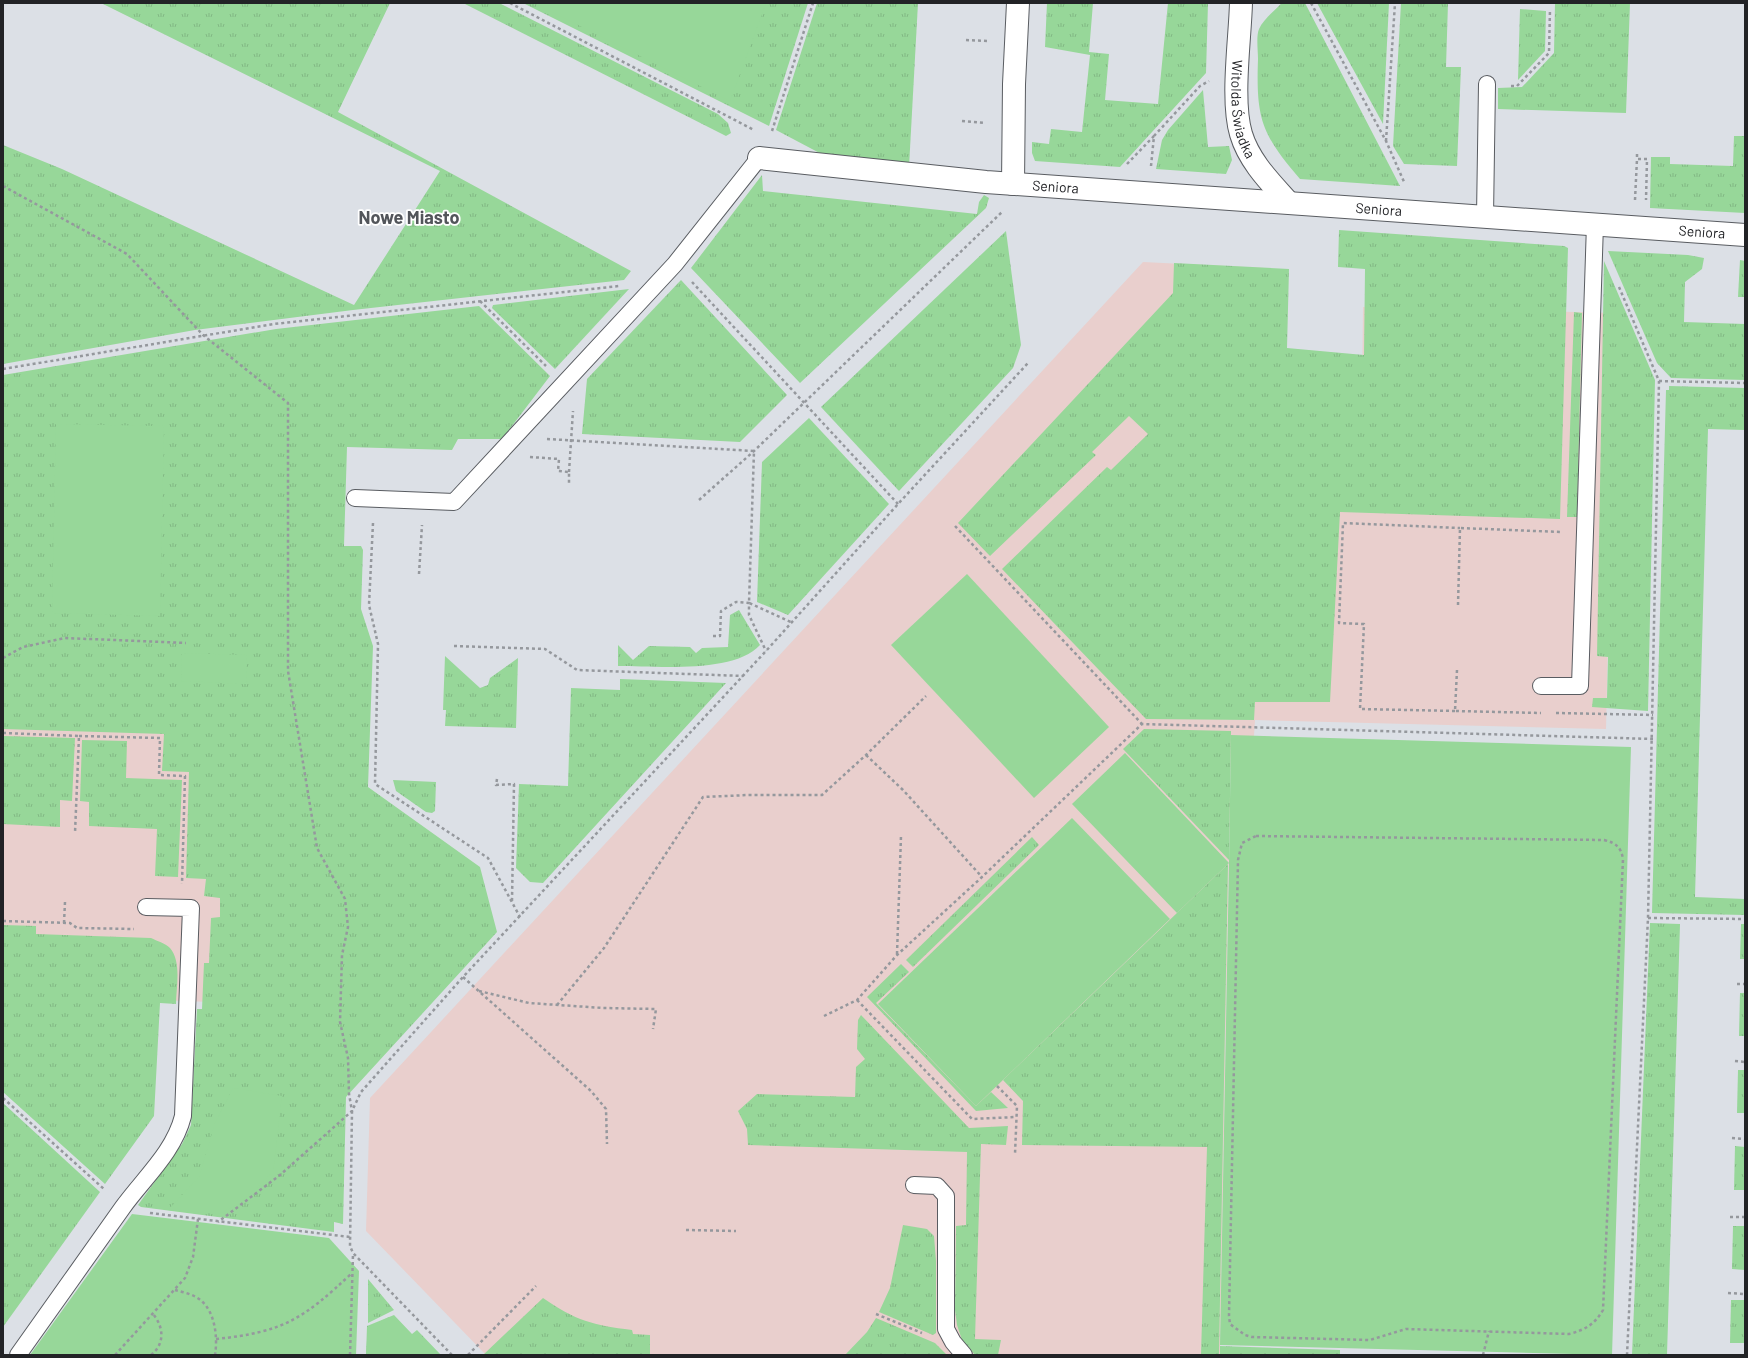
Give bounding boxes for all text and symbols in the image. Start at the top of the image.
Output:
street label: Witolda Świadka [1228,59,1259,161]
street label: Seniora [1032,176,1079,196]
street label: Seniora [1355,199,1403,219]
district label: Nowe Miasto [358,206,460,228]
street label: Seniora [1678,221,1726,242]

